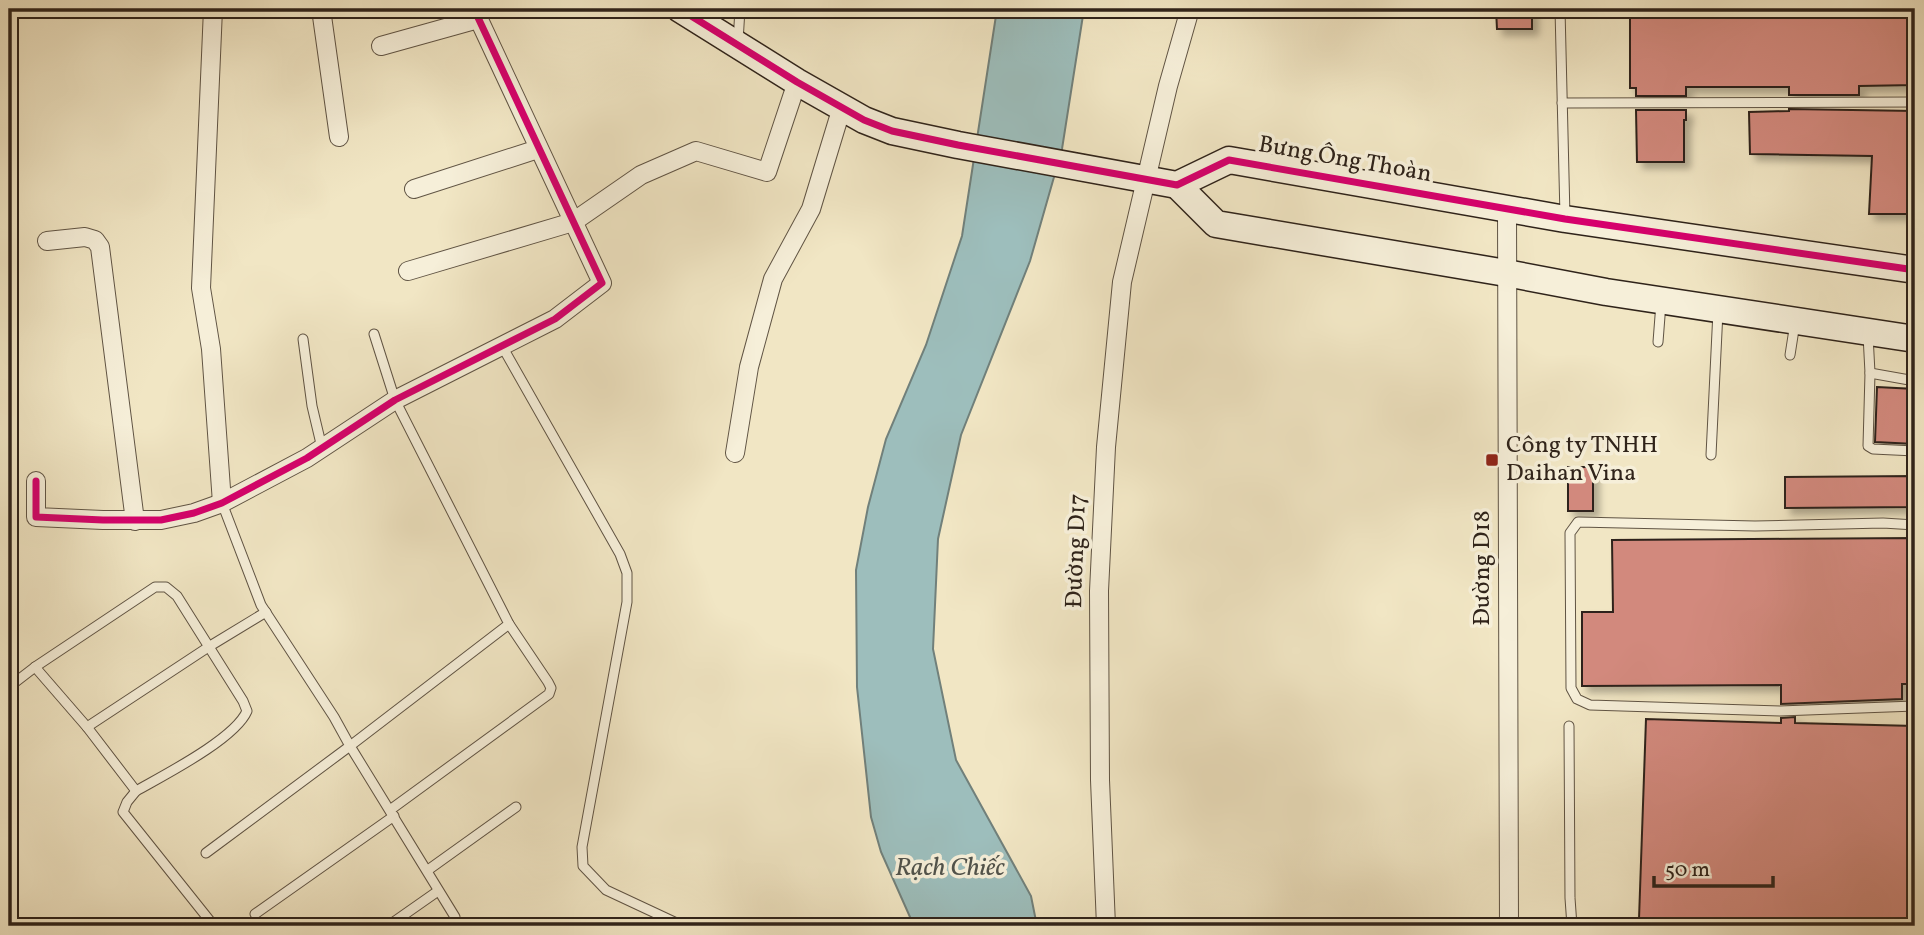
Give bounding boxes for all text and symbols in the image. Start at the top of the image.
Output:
street label: Bưng Ông Thoàn [1256,128,1434,192]
place label: Công ty TNHH Daihan Vina [1506,429,1658,491]
marker: Công ty TNHH Daihan Vina [1484,452,1500,468]
street label: Đường D17 [1058,493,1096,609]
street label: Đường D18 [1466,510,1500,626]
scale bar [1654,844,1773,888]
water label: Rạch Chiếc [895,850,1006,886]
text: 50 m [1665,856,1710,885]

